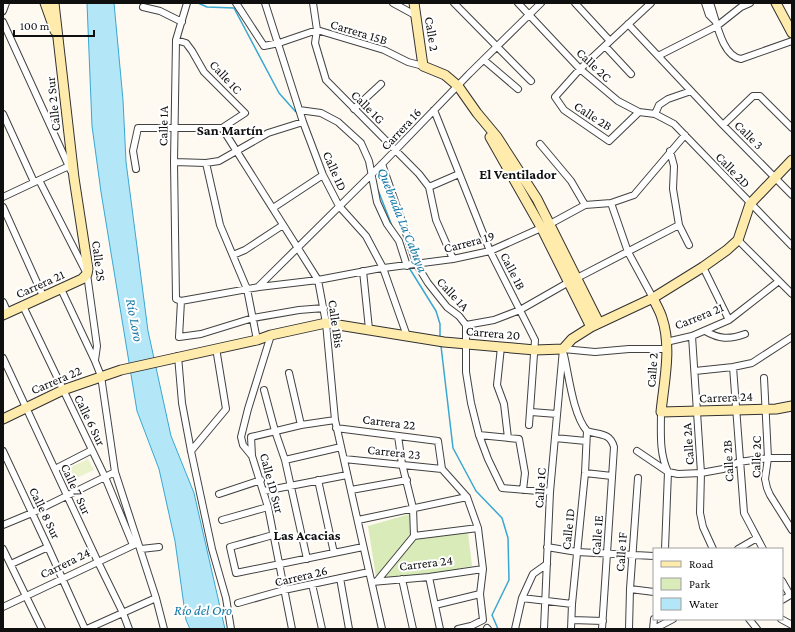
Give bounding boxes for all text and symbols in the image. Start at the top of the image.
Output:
scale bar [14,12,94,38]
street label: Carrera 15B [329,16,389,48]
street label: Calle 2 [422,16,442,52]
text: 100 m [20,19,50,33]
street label: Calle 2C [573,45,615,85]
street label: Calle 1C [207,57,246,97]
street label: Calle 2 Sur [43,76,63,132]
street label: Calle 1G [348,87,388,127]
street label: Calle 2B [571,98,615,134]
street label: Calle 1A [155,105,171,146]
street label: Carrera 16 [378,105,424,153]
street label: Calle 3 [731,117,767,153]
district label: San Martín [197,122,263,138]
street label: Calle 1D [320,149,350,193]
street label: Calle 2D [713,149,753,191]
water label: Quebrada La Cabuya [375,165,431,275]
district label: El Ventilador [479,166,557,182]
street label: Carrera 19 [442,228,496,256]
street label: Calle 2S [89,240,109,282]
street label: Calle 1B [497,250,529,292]
street label: Carrera 21 [13,267,67,301]
street label: Calle 1A [434,274,473,314]
water label: Río Loro [123,297,147,343]
street label: Calle 1Bis [325,299,347,349]
street label: Carrera 21 [672,299,726,333]
street label: Carrera 20 [465,323,521,343]
street label: Calle 2 [643,352,661,388]
street label: Carrera 22 [28,363,84,397]
street label: Carrera 24 [699,389,754,405]
street label: Calle 6 Sur [71,392,109,448]
street label: Carrera 22 [362,411,416,433]
street label: Calle 2A [679,422,697,466]
street label: Calle 2C [748,435,764,478]
street label: Calle 2B [719,440,737,482]
street label: Carrera 23 [367,442,421,462]
street label: Calle 1D Sur [257,451,287,515]
street label: Calle 7 Sur [58,461,94,517]
street label: Calle 1C [531,467,549,509]
street label: Calle 8 Sur [26,485,64,542]
street label: Calle 1D [558,508,578,550]
street label: Calle 1E [588,515,606,555]
district label: Las Acacias [273,527,341,543]
street label: Calle 1F [612,531,630,572]
street label: Carrera 24 [37,544,93,582]
legend [653,548,783,620]
street label: Carrera 24 [398,552,454,574]
text: Road [689,557,714,571]
street label: Carrera 26 [273,563,329,589]
text: Park [689,577,711,591]
text: Water [689,597,719,611]
water label: Río del Oro [174,602,232,618]

